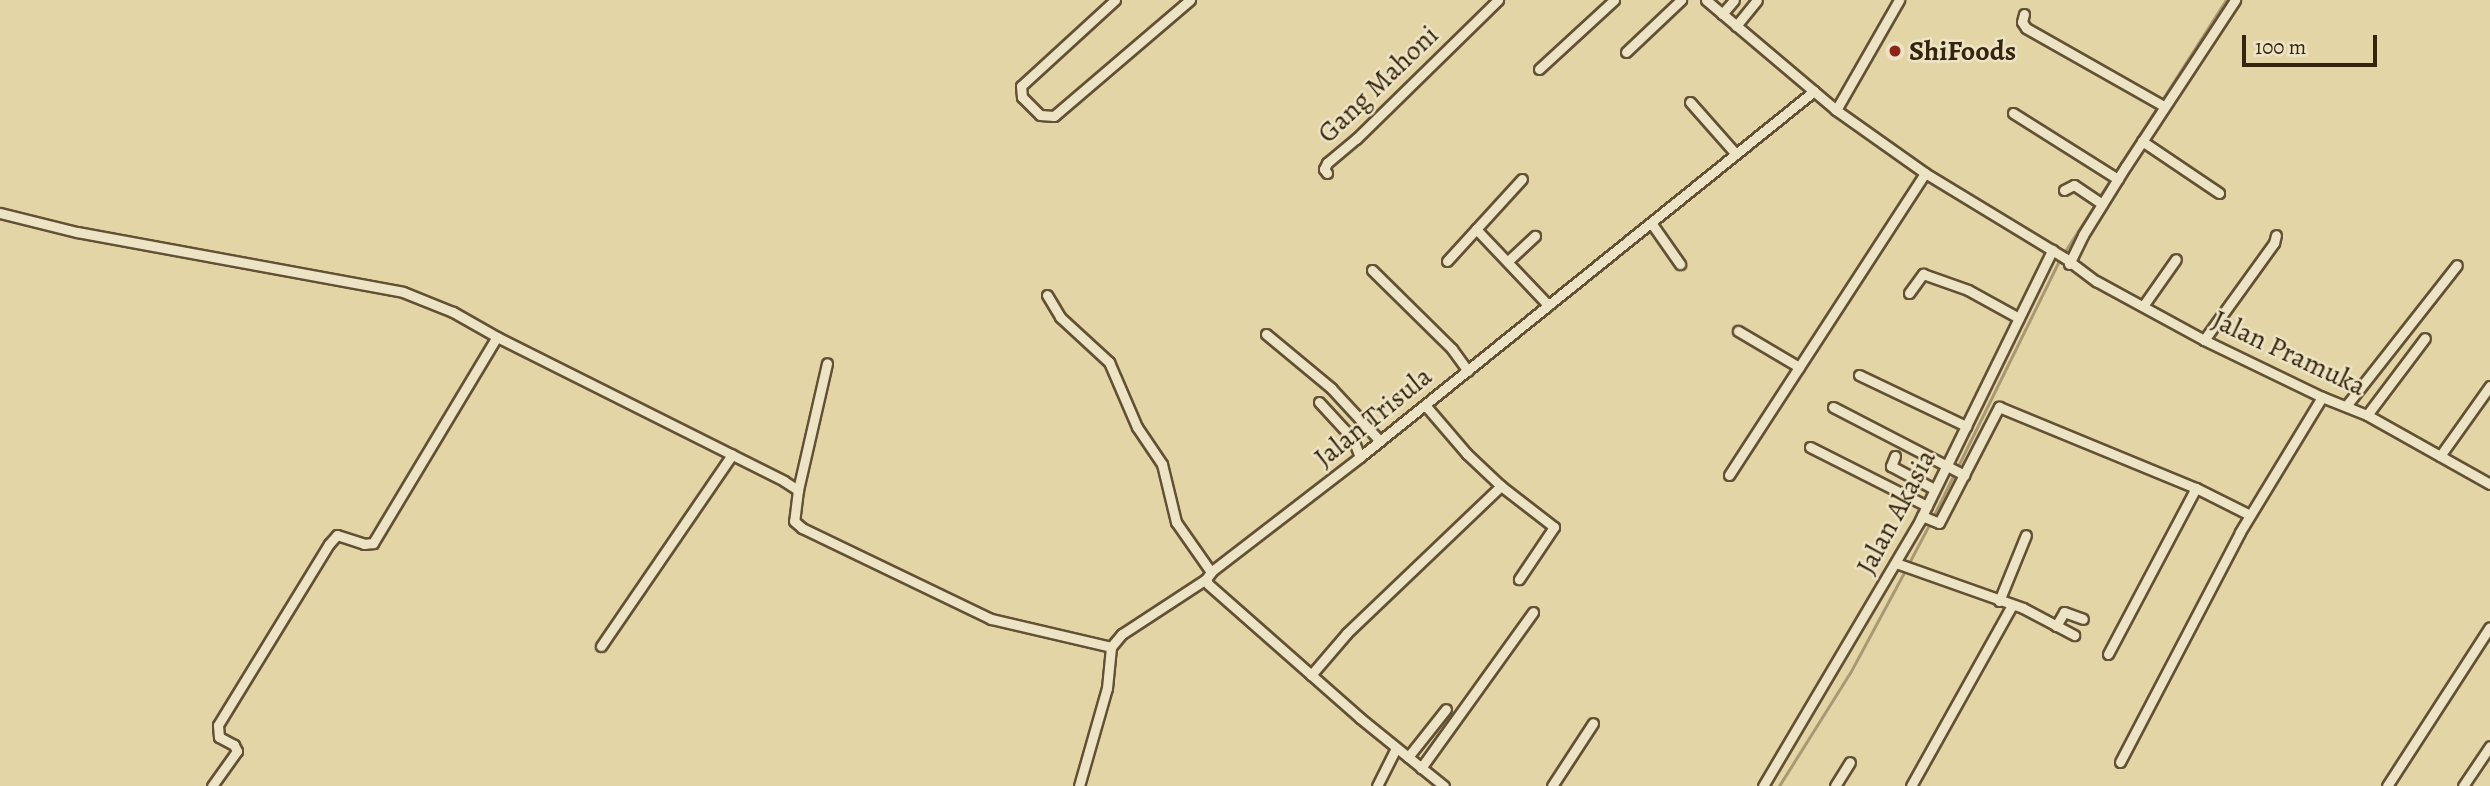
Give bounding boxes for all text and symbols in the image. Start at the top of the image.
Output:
street label: Gang Mahoni [1311,18,1445,150]
scale bar [2245,21,2380,65]
text: 100 m [2255,33,2306,61]
place label: ShiFoods [1909,34,2016,68]
marker: ShiFoods [1887,43,1903,59]
street label: Jalan Pramuka [2207,303,2371,403]
street label: Jalan Trisula [1307,359,1439,475]
street label: Jalan Akasia [1849,444,1943,580]

